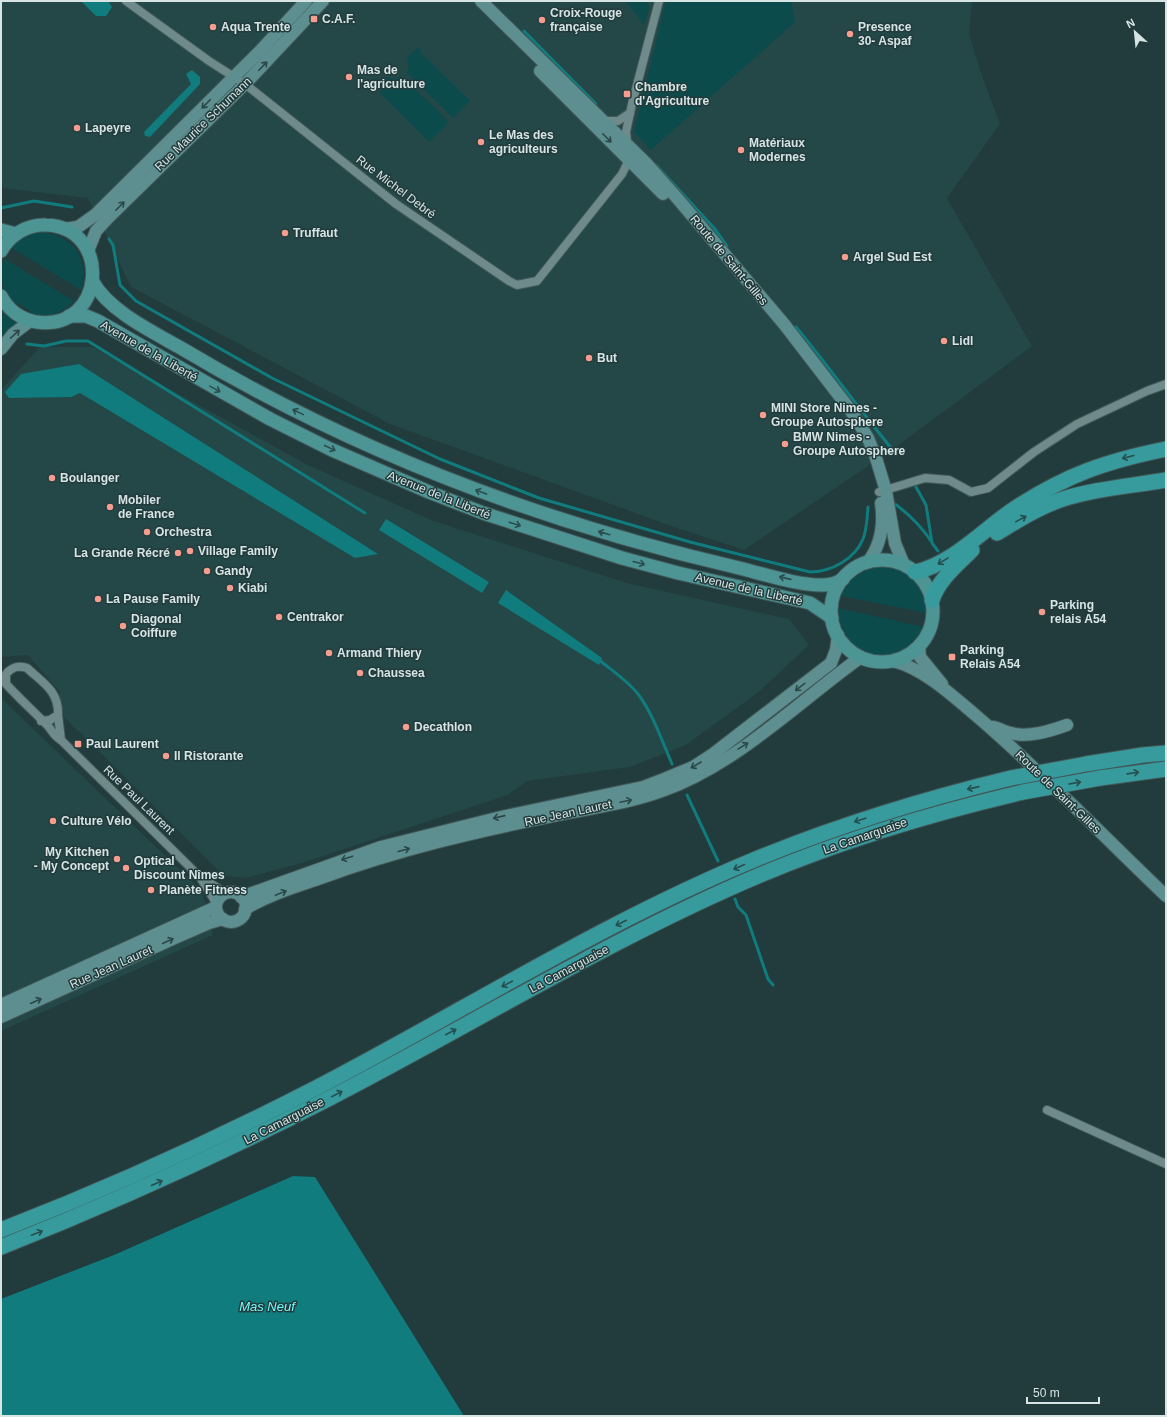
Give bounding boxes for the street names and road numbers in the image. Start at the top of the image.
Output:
street label: Rue Maurice Schumann [152,74,254,174]
street label: Rue Michel Debré [353,153,439,222]
street label: Route de Saint-Gilles [687,212,771,308]
street label: Avenue de la Liberté [98,317,200,385]
street label: Avenue de la Liberté [385,468,493,522]
street label: Avenue de la Liberté [694,570,804,608]
street label: Route de Saint-Gilles [1012,748,1104,836]
street label: Rue Paul Laurent [101,763,178,838]
street label: Rue Jean Lauret [523,797,613,829]
street label: La Camarguaise [821,815,909,857]
street label: Rue Jean Lauret [68,942,155,991]
street label: La Camarguaise [527,942,611,996]
street label: La Camarguaise [242,1095,327,1147]

